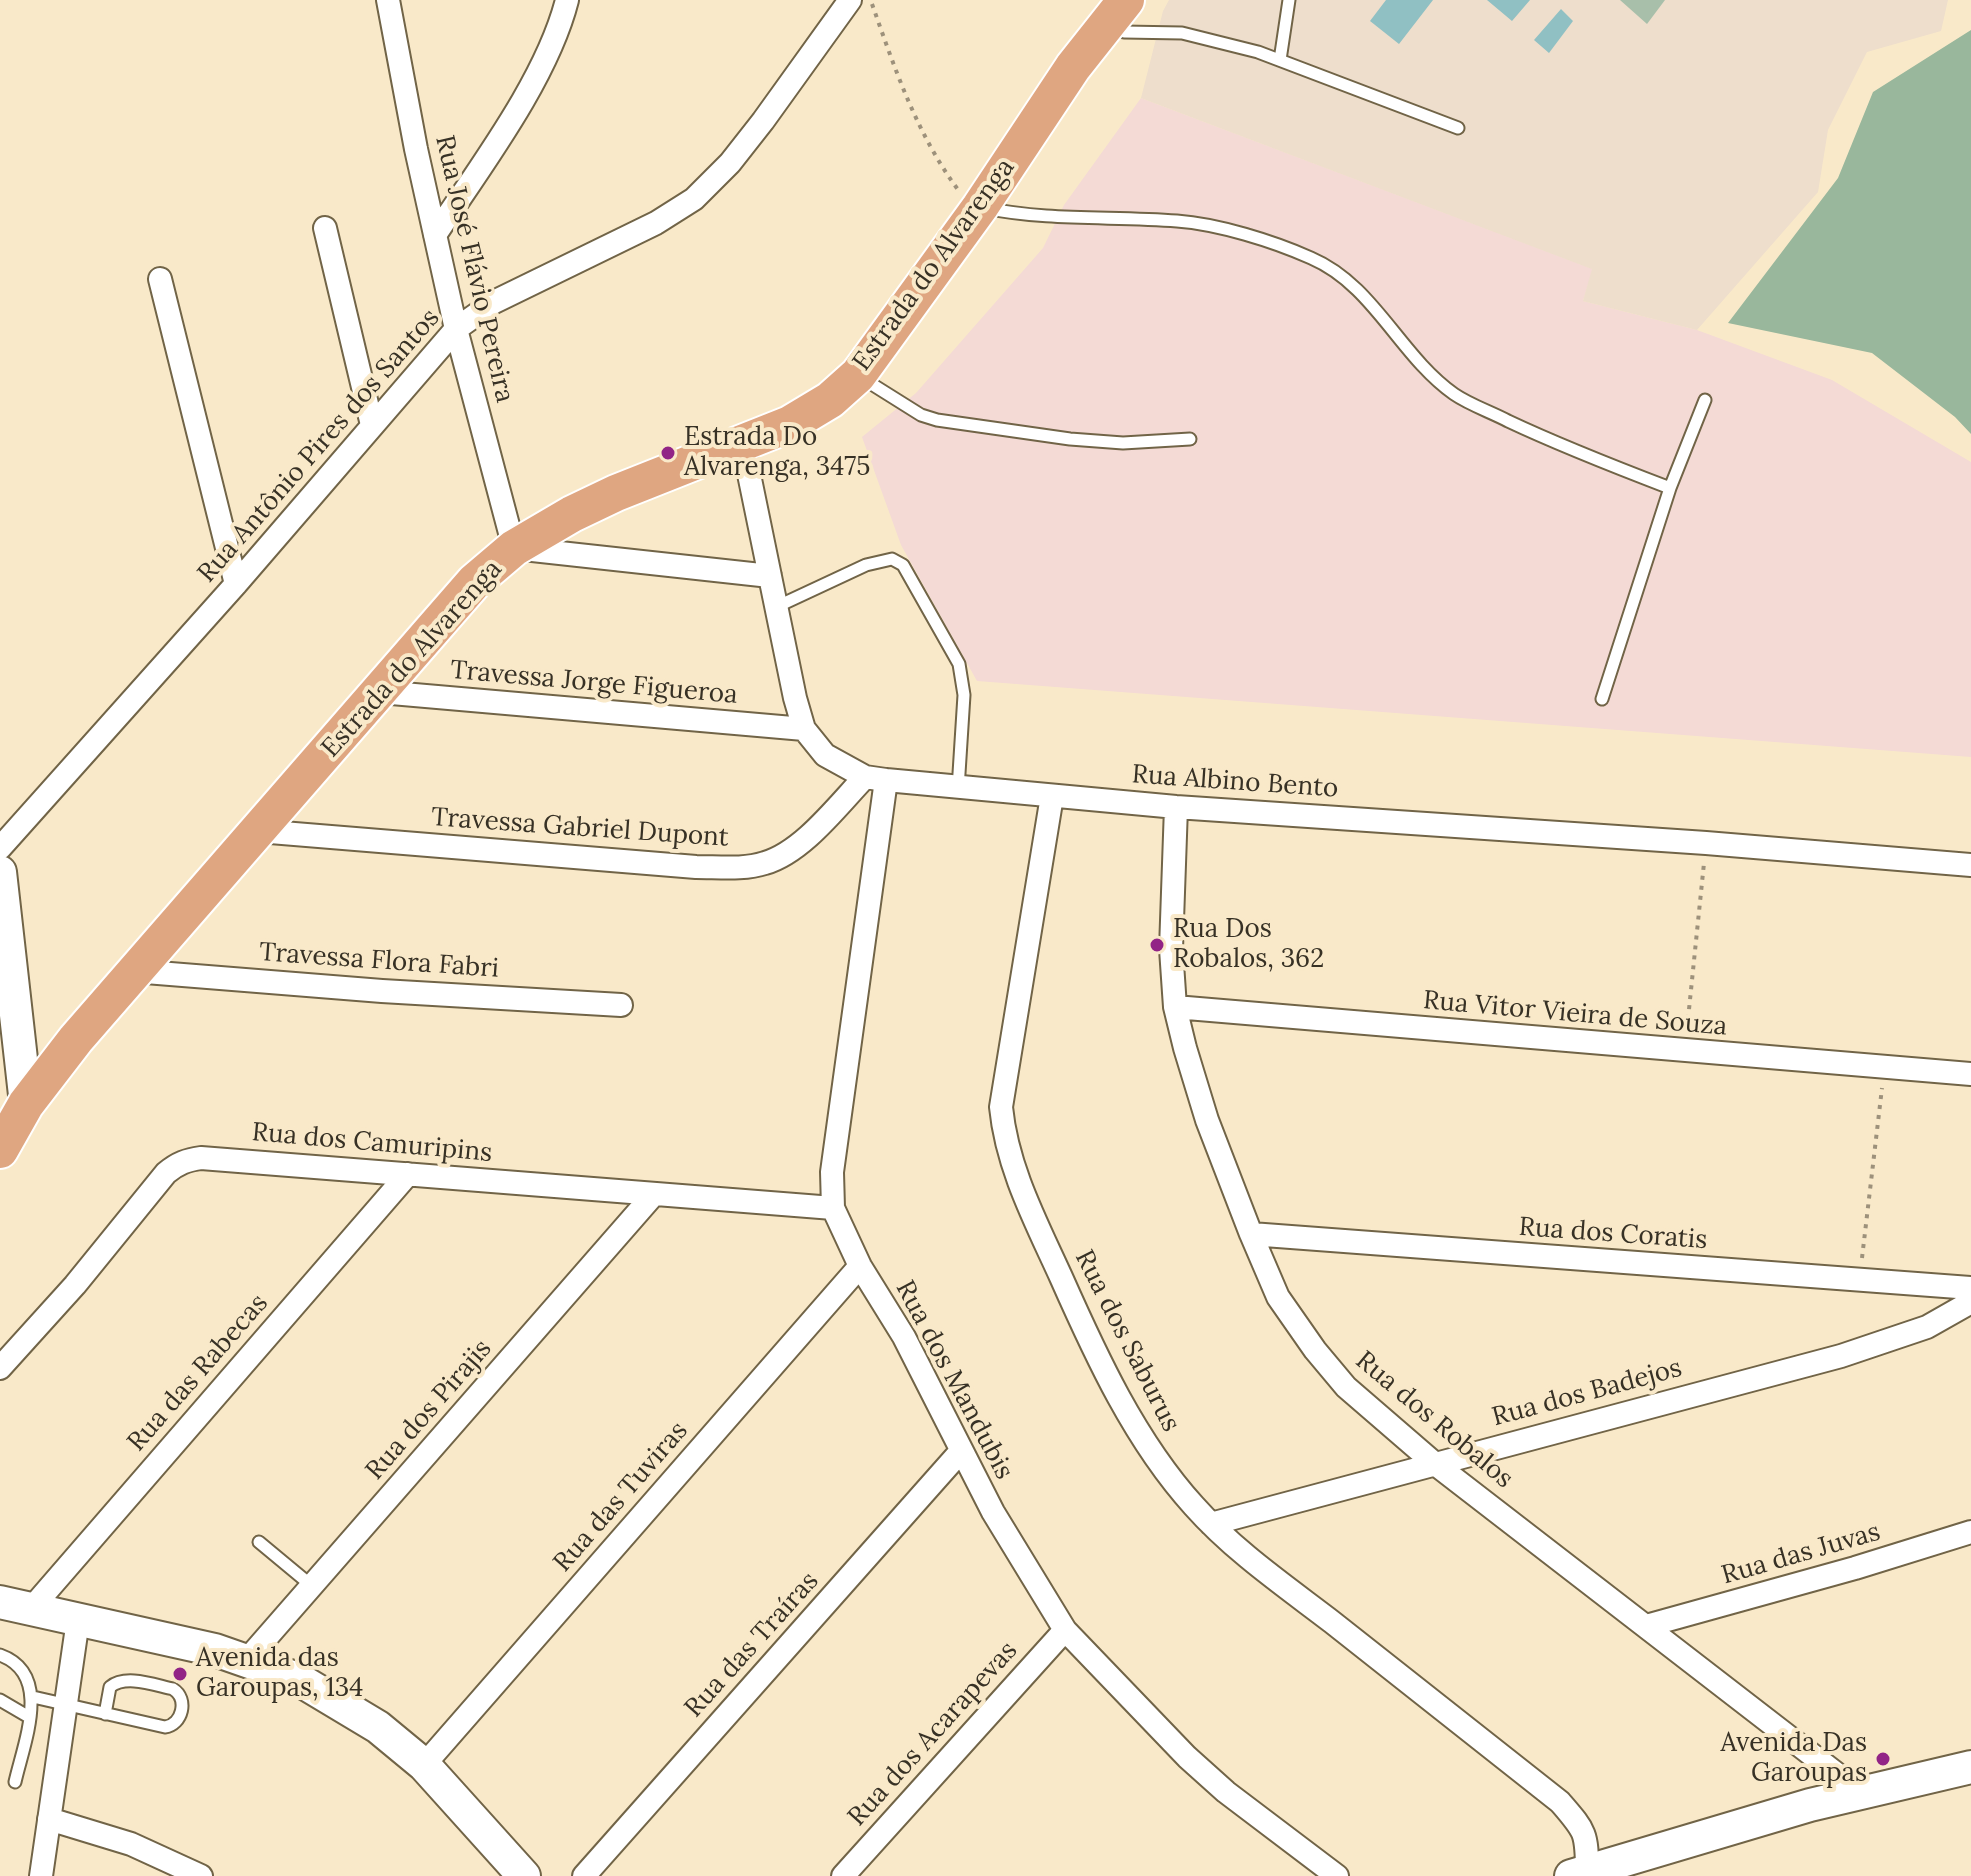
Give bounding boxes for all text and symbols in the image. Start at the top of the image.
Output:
street label: Rua José Flávio Pereira [428,132,520,406]
street label: Estrada do Alvarenga [847,153,1021,377]
street label: Rua Antônio Pires dos Santos [192,303,446,589]
place label: Estrada Do Alvarenga, 3475 [684,422,870,484]
marker: Estrada Do Alvarenga, 3475 [659,444,677,462]
street label: Estrada do Alvarenga [315,554,509,764]
street label: Travessa Jorge Figueroa [449,655,739,711]
street label: Rua Albino Bento [1131,759,1339,805]
street label: Travessa Gabriel Dupont [430,802,730,854]
place label: Rua Dos Robalos, 362 [1173,914,1324,976]
marker: Rua Dos Robalos, 362 [1148,936,1166,954]
street label: Travessa Flora Fabri [258,937,500,985]
street label: Rua Vitor Vieira de Souza [1422,985,1728,1043]
street label: Rua dos Camuripins [250,1117,494,1169]
street label: Rua dos Coratis [1518,1212,1708,1256]
street label: Rua dos Saburus [1068,1245,1186,1437]
street label: Rua dos Mandubis [889,1275,1019,1485]
street label: Rua das Rabecas [121,1288,275,1458]
street label: Rua dos Pirajis [360,1334,498,1486]
street label: Rua dos Robalos [1349,1345,1519,1495]
street label: Rua dos Badejos [1489,1353,1685,1433]
street label: Rua das Tuviras [547,1416,695,1578]
street label: Rua das Juvas [1718,1516,1884,1592]
street label: Rua das Traíras [679,1566,825,1724]
street label: Rua dos Acarapevas [842,1635,1024,1833]
place label: Avenida das Garoupas, 134 [196,1643,363,1704]
marker: Avenida das Garoupas, 134 [171,1665,189,1683]
place label: Avenida Das Garoupas [1721,1728,1867,1790]
marker: Avenida Das Garoupas [1874,1750,1892,1768]

